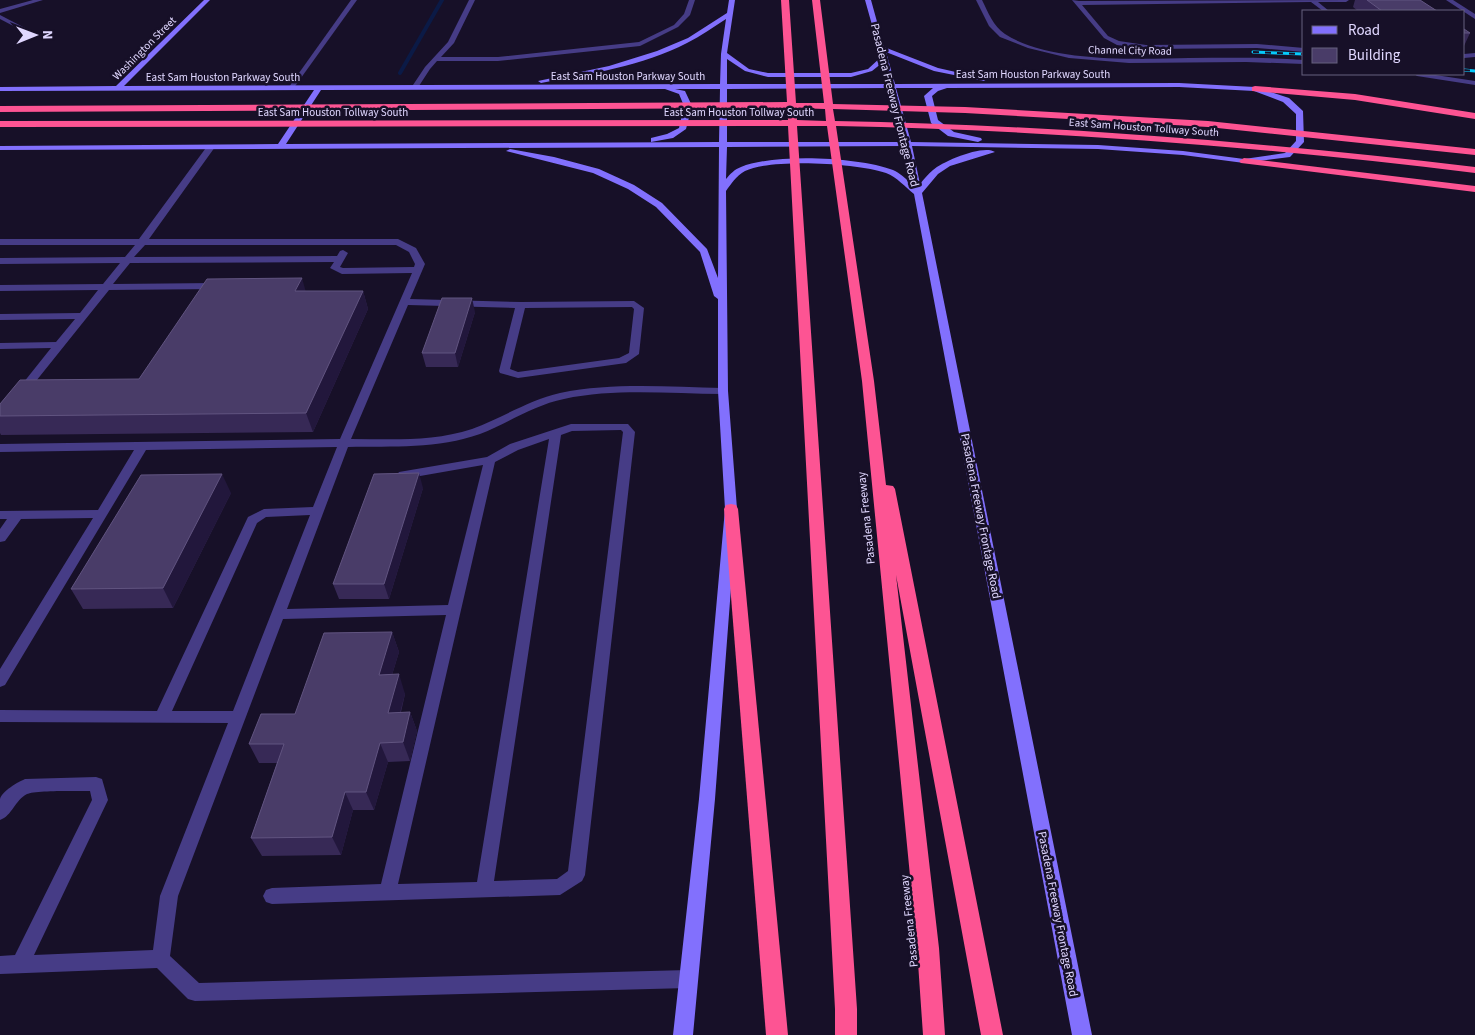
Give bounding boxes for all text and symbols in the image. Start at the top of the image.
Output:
north arrow [10,10,60,60]
legend [1302,10,1465,75]
street label: Washington Street [109,13,180,83]
text: Road [1348,20,1380,41]
street label: Pasadena Freeway Frontage Road [866,22,923,189]
text: N [37,30,57,40]
street label: Channel City Road [1088,42,1172,59]
text: Building [1348,45,1401,66]
street label: East Sam Houston Parkway South [956,67,1110,82]
street label: East Sam Houston Parkway South [551,69,705,84]
street label: East Sam Houston Parkway South [146,70,300,85]
street label: East Sam Houston Tollway South [258,105,408,120]
street label: East Sam Houston Tollway South [664,105,814,120]
street label: East Sam Houston Tollway South [1068,115,1220,140]
street label: Pasadena Freeway Frontage Road [956,432,1005,600]
street label: Pasadena Freeway [853,470,880,565]
street label: Pasadena Freeway Frontage Road [1033,830,1082,998]
street label: Pasadena Freeway [896,873,923,968]

